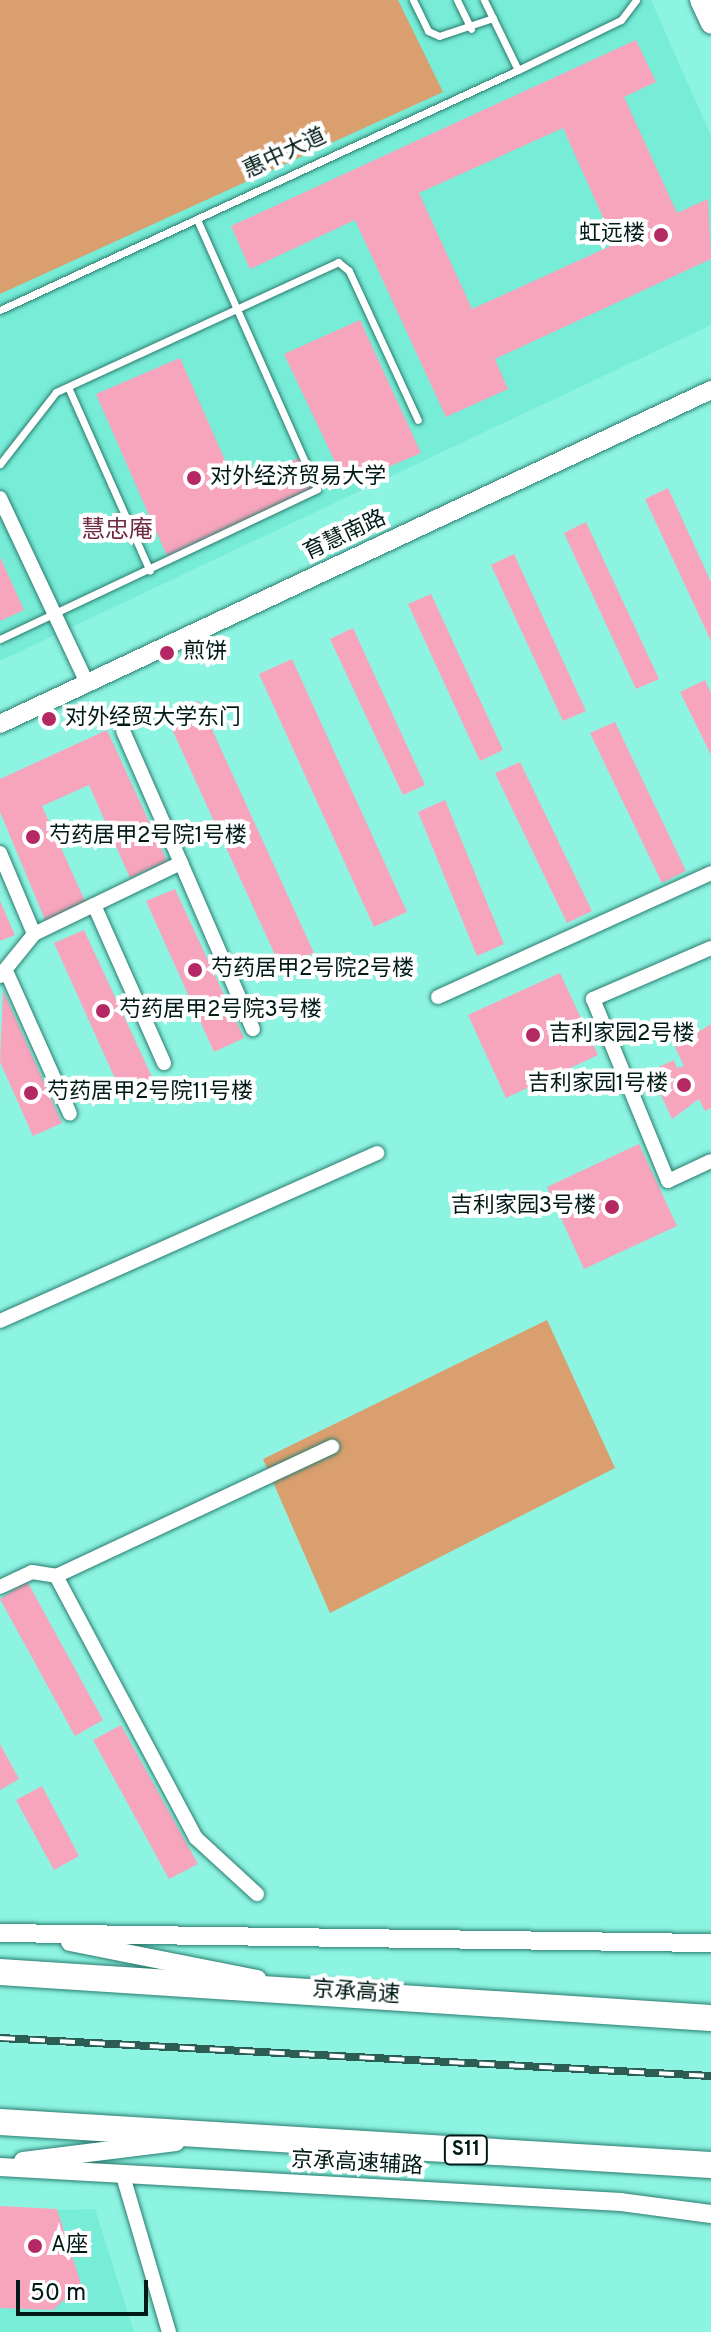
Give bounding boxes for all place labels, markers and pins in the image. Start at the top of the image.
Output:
place label: 虹远楼 [579,222,645,248]
marker: 虹远楼 [652,226,670,244]
place label: 对外经济贸易大学 [210,465,386,491]
marker: 对外经济贸易大学 [185,469,203,487]
place label: 煎饼 [183,640,227,666]
marker: 煎饼 [158,644,176,662]
place label: 对外经贸大学东门 [65,706,241,732]
marker: 对外经贸大学东门 [40,710,58,728]
place label: 芍药居甲2号院1号楼 [49,824,247,850]
marker: 芍药居甲2号院1号楼 [24,828,42,846]
place label: 芍药居甲2号院2号楼 [211,957,414,983]
marker: 芍药居甲2号院2号楼 [186,961,204,979]
place label: 芍药居甲2号院3号楼 [119,998,322,1024]
marker: 芍药居甲2号院3号楼 [94,1002,112,1020]
place label: 吉利家园2号楼 [549,1022,694,1048]
marker: 吉利家园2号楼 [524,1026,542,1044]
place label: 吉利家园1号楼 [528,1072,668,1098]
marker: 吉利家园1号楼 [675,1076,693,1094]
place label: 芍药居甲2号院11号楼 [47,1080,253,1106]
marker: 芍药居甲2号院11号楼 [22,1084,40,1102]
place label: 吉利家园3号楼 [451,1194,596,1220]
marker: 吉利家园3号楼 [603,1198,621,1216]
place label: A座 [51,2233,88,2259]
marker: A座 [26,2237,44,2255]

